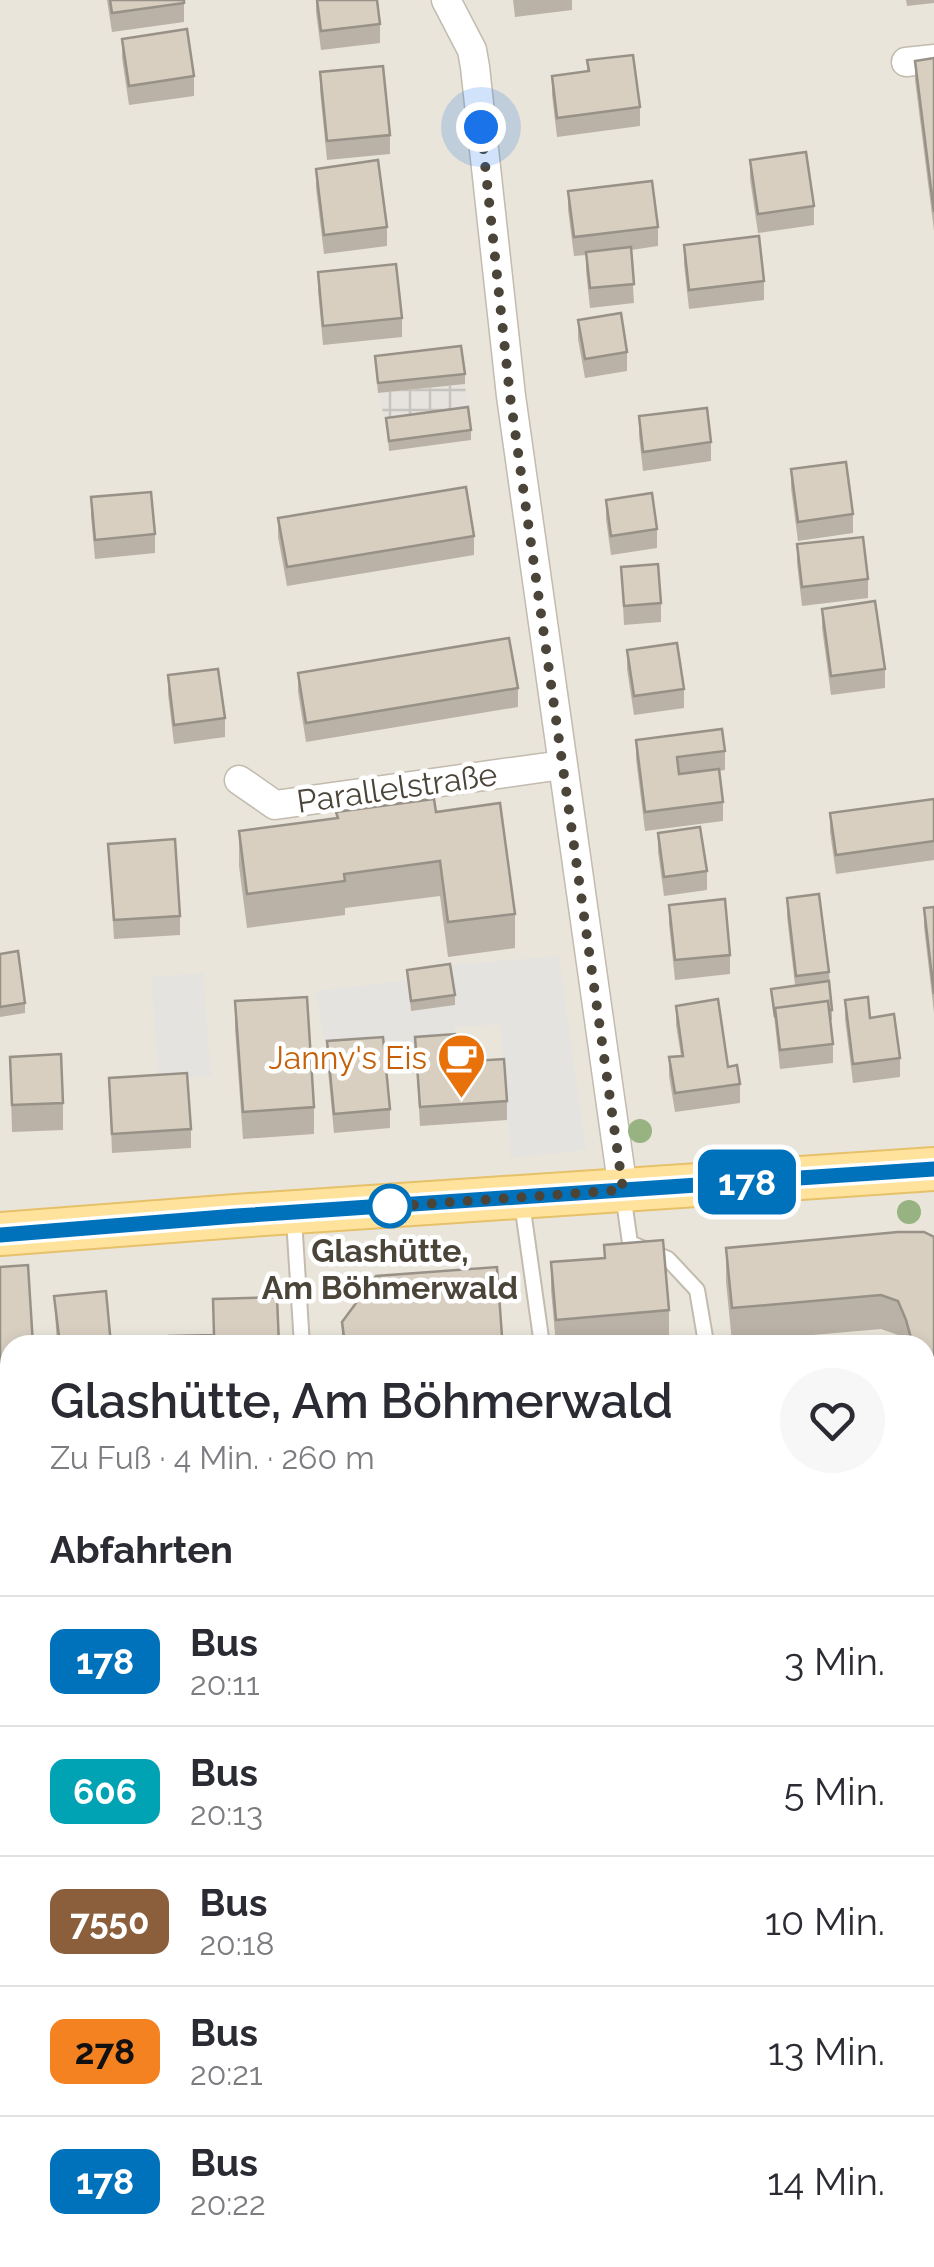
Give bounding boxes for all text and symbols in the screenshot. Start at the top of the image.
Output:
your location [456,102,506,152]
street label: Parallelstraße [294,755,499,820]
cafe icon: Janny's Eis [436,1032,488,1100]
place label: Janny's Eis [269,1039,427,1076]
line badge: 178 [690,1150,804,1214]
text: 178 [718,1162,776,1203]
marker: Glashütte, Am Böhmerwald [369,1185,411,1227]
place label: Glashütte, Am Böhmerwald [262,1232,518,1306]
button: heart [780,1368,885,1473]
text: Glashütte, Am Böhmerwald [50,1373,673,1429]
text: Zu Fuß · 4 Min. · 260 m [50,1439,375,1476]
text: Abfahrten [50,1527,233,1572]
text: Bus [190,1620,258,1665]
text: 3 Min. [784,1639,885,1684]
text: 178 [76,1641,134,1682]
text: 20:11 [190,1665,260,1702]
text: Bus [190,1750,258,1795]
text: 5 Min. [784,1769,885,1814]
text: 606 [73,1771,137,1812]
text: 20:13 [190,1795,263,1832]
text: Bus [199,1880,267,1925]
text: 10 Min. [765,1899,885,1944]
text: 7550 [70,1901,149,1942]
text: 20:18 [199,1925,274,1962]
text: Bus [190,2010,258,2055]
text: 13 Min. [768,2029,885,2074]
text: 278 [75,2031,135,2072]
text: 20:21 [190,2055,263,2092]
text: Bus [190,2140,258,2185]
text: 14 Min. [767,2159,885,2204]
text: 178 [76,2161,134,2202]
text: 20:22 [190,2185,266,2222]

